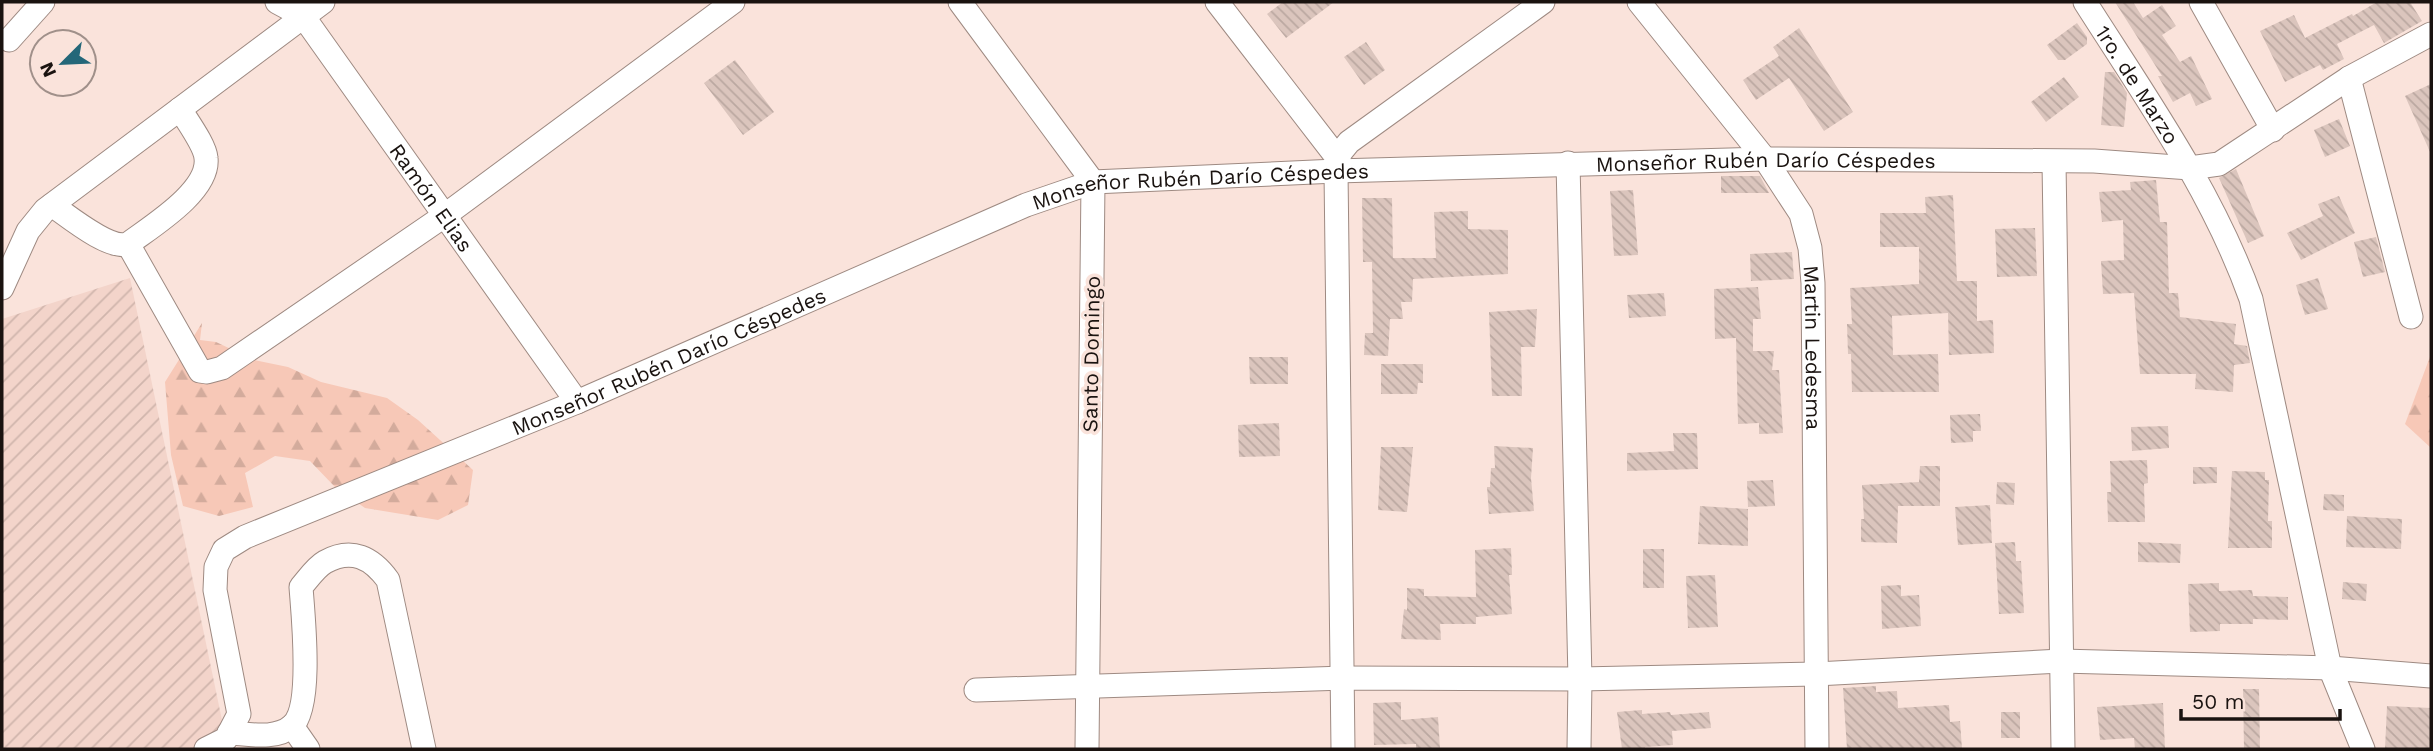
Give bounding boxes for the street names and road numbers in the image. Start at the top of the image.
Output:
street label: 1ro. de Marzo [2091,21,2185,148]
street label: Ramón Elias [385,138,479,256]
street label: Monseñor Rubén Darío Céspedes [1595,146,1936,176]
street label: Monseñor Rubén Darío Céspedes [1029,158,1369,215]
street label: Martin Ledesma [1799,264,1827,430]
street label: Santo Domingo [1077,275,1105,433]
street label: Monseñor Rubén Darío Céspedes [508,282,829,440]

